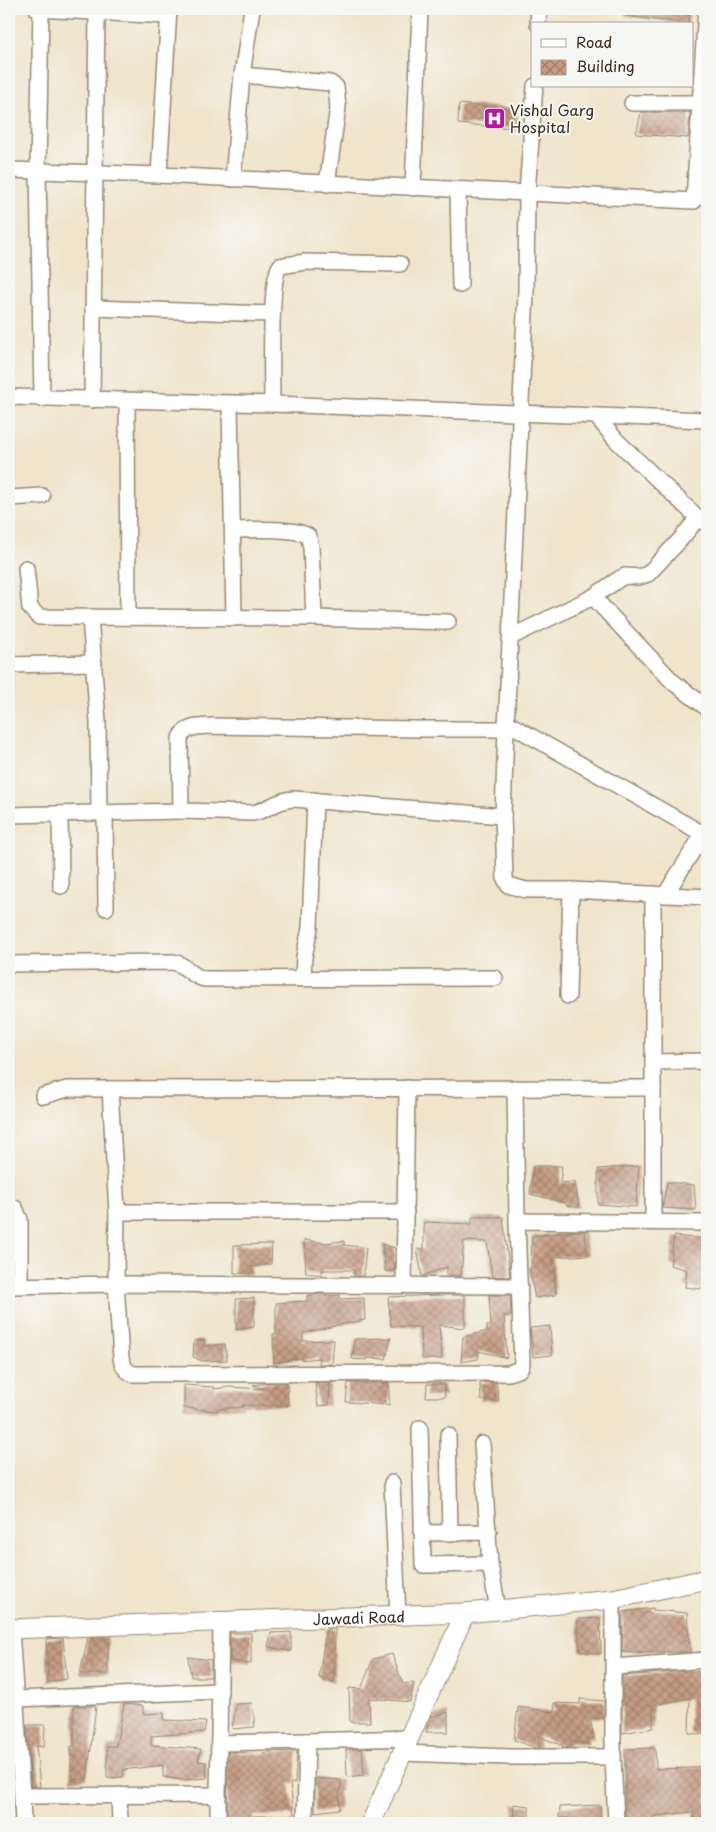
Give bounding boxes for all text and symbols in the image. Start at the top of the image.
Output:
legend [531,22,694,88]
text: Road [576,30,612,53]
text: Building [576,54,635,77]
place label: Vishal Garg Hospital [510,98,594,138]
hospital icon: Vishal Garg Hospital [482,106,506,130]
street label: Jawadi Road [312,1604,405,1630]

